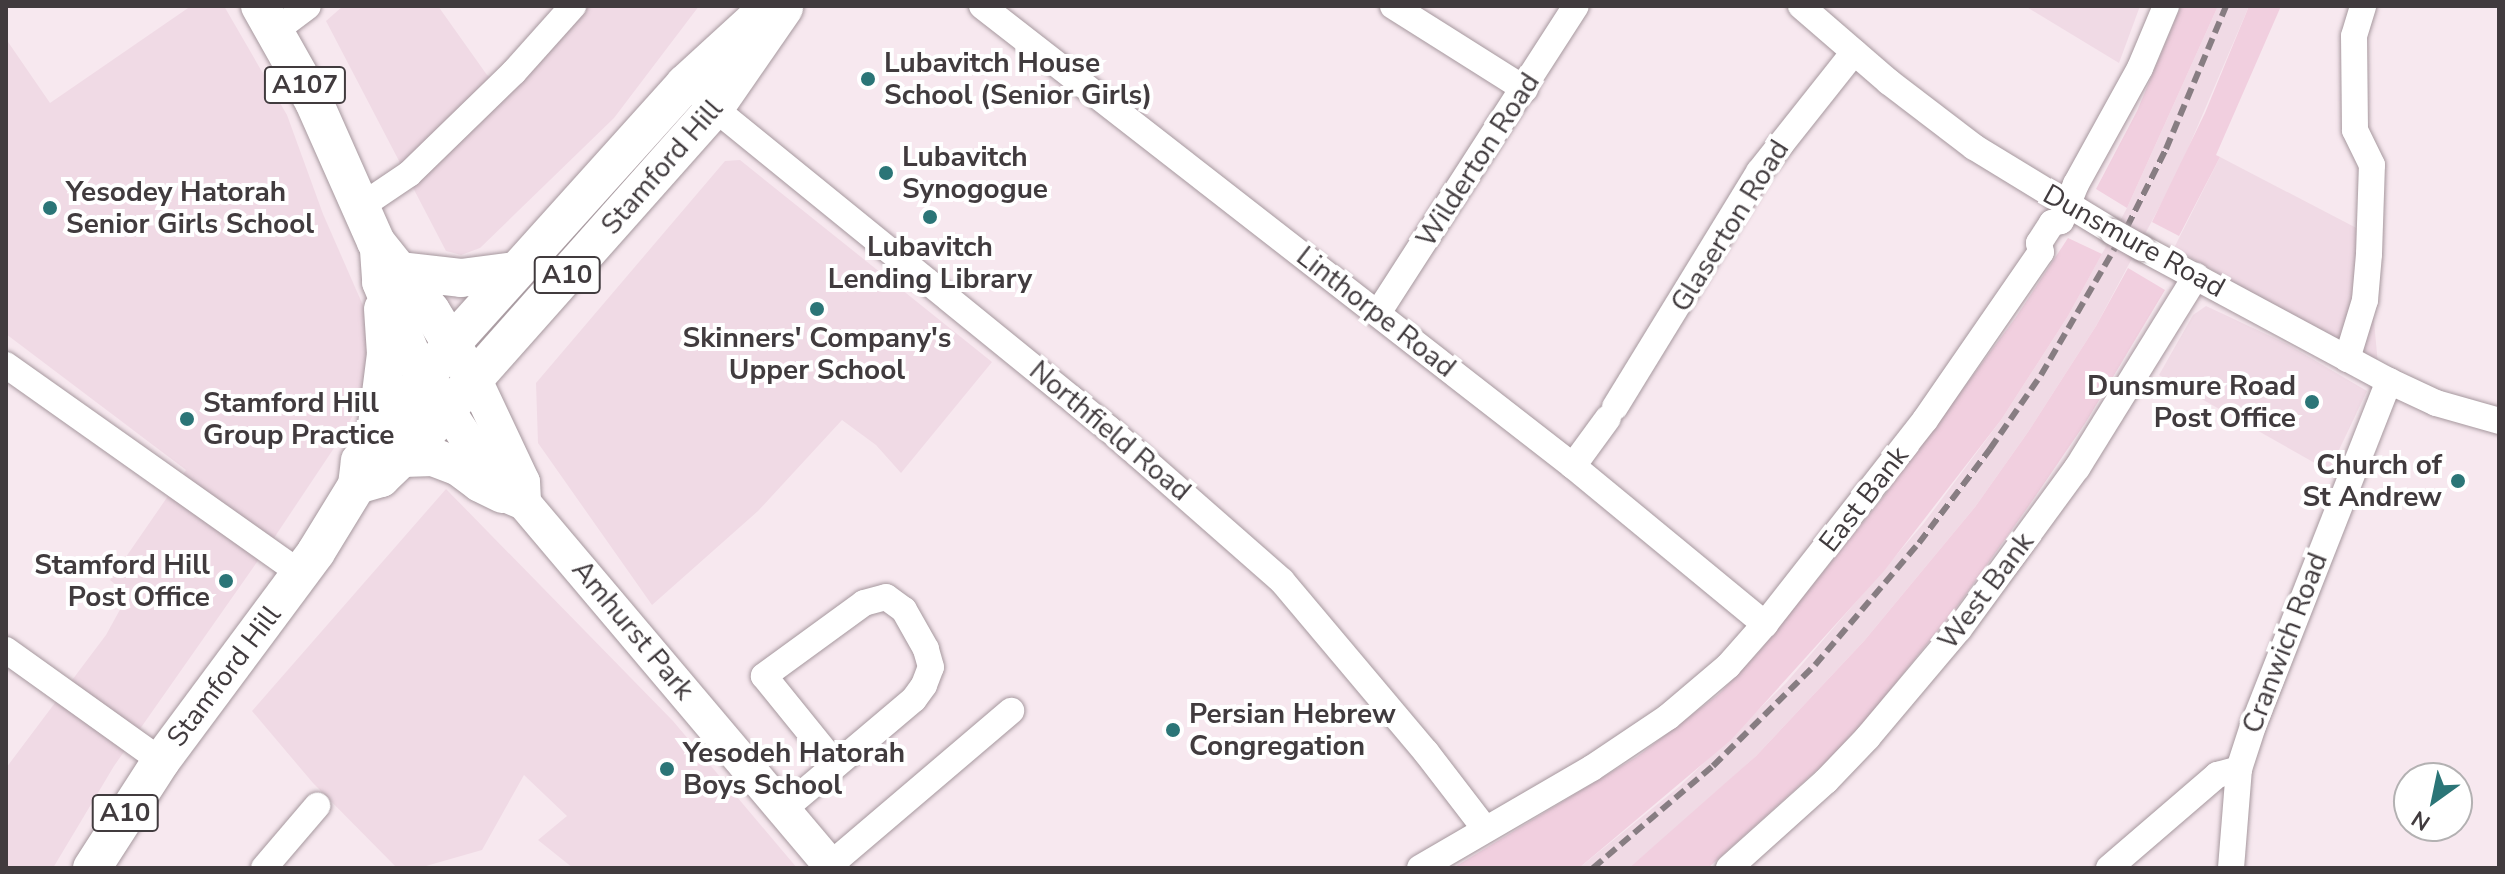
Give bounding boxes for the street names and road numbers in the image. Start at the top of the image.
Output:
road number: A107 [263,63,347,107]
street label: Wilderton Road [1409,67,1547,253]
street label: Stamford Hill [594,93,730,241]
street label: Glaserton Road [1664,134,1796,318]
street label: Dunsmure Road [2037,177,2231,305]
street label: Linthorpe Road [1290,240,1462,384]
road number: A10 [533,253,601,297]
street label: Northfield Road [1023,354,1197,508]
street label: East Bank [1812,439,1916,559]
street label: West Bank [1931,526,2041,656]
street label: Cranwich Road [2235,548,2335,738]
street label: Amhurst Park [565,553,701,707]
street label: Stamford Hill [160,599,288,753]
road number: A10 [91,791,159,835]

